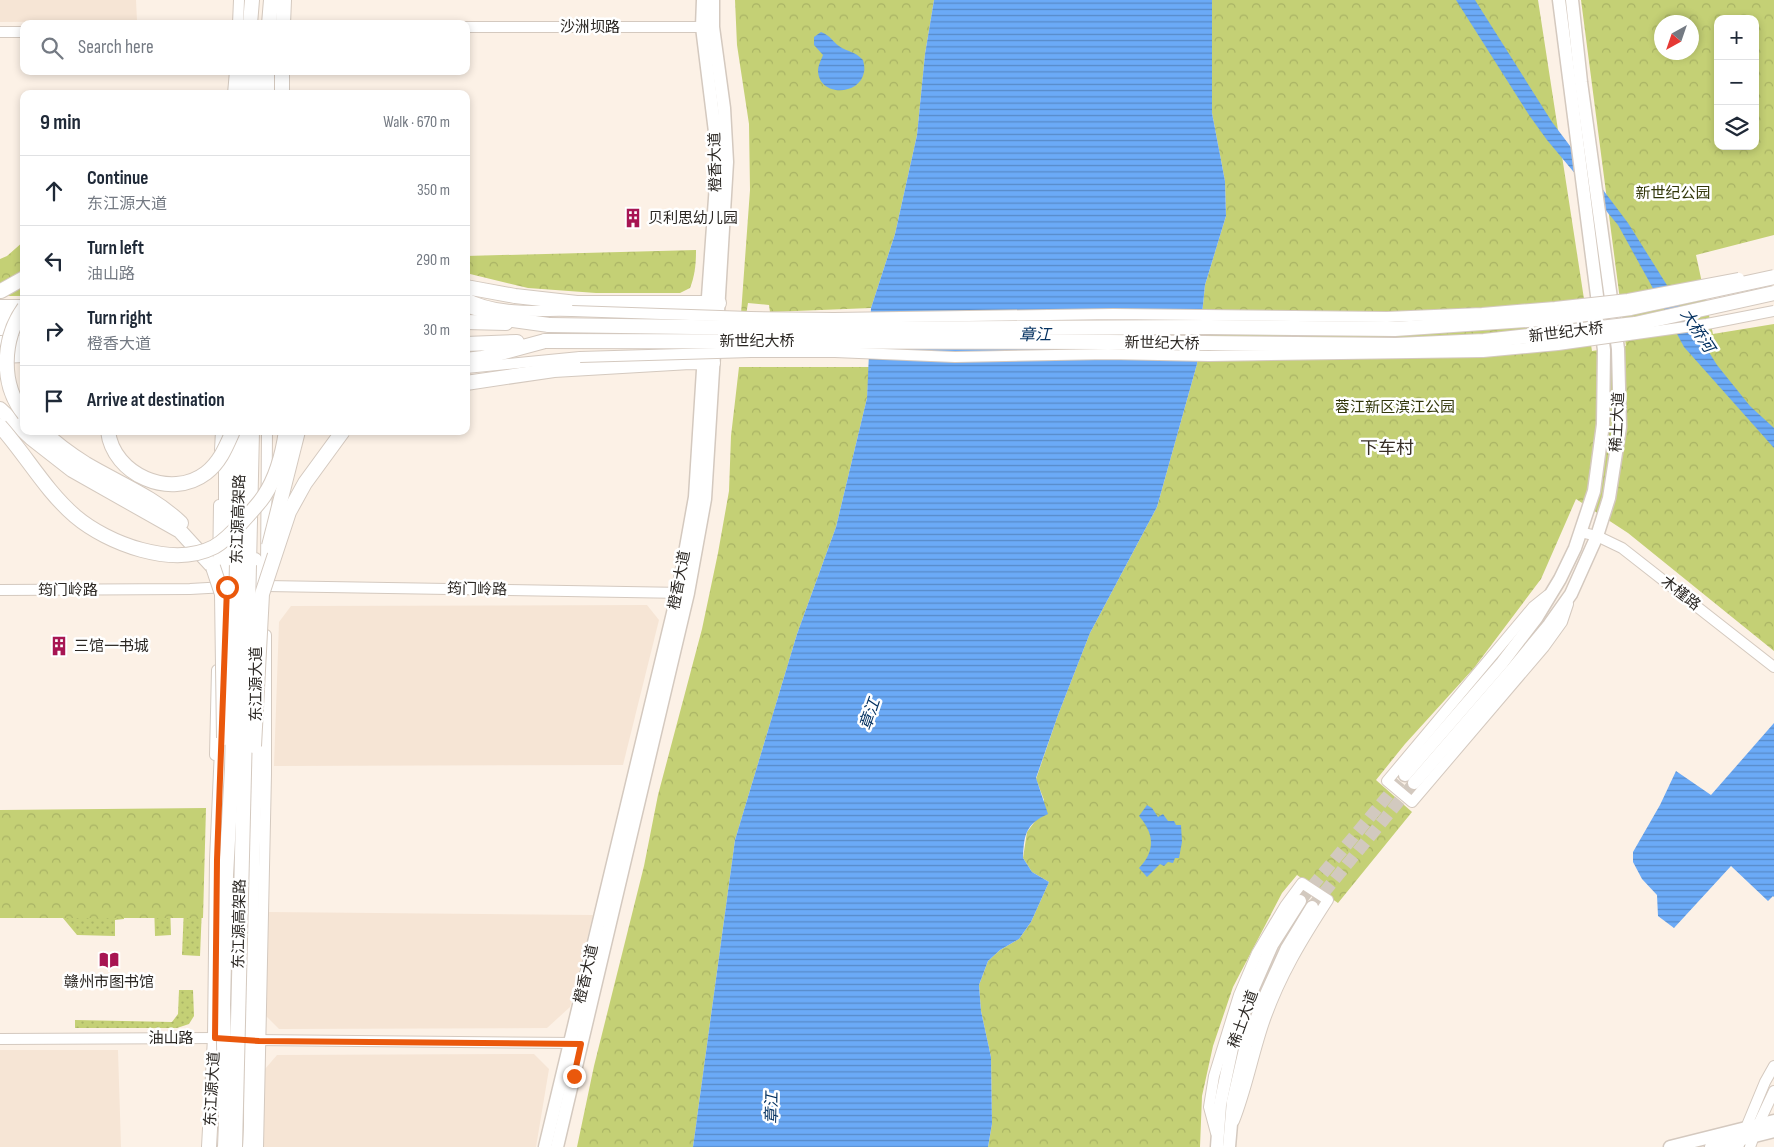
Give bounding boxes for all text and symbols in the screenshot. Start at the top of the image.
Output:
north arrow [1654,15,1699,60]
map controls [1714,15,1759,150]
button: + [1714,15,1759,60]
street label: 沙洲坝路 [560,18,620,37]
search box [20,20,470,75]
icon: search [38,34,66,62]
text: Search here [78,36,154,59]
button: − [1714,60,1759,105]
button: layers [1714,105,1759,150]
text: 9 min [40,110,81,135]
text: Walk · 670 m [383,113,450,132]
street label: 橙香大道 [705,132,726,192]
text: Continue [87,167,148,190]
icon: ahead [40,177,68,205]
text: 350 m [417,181,450,200]
park label: 新世纪公园 [1635,184,1711,203]
text: 东江源大道 [87,195,167,214]
building icon: 贝利思幼儿园 [622,207,644,229]
place label: 贝利思幼儿园 [648,209,738,228]
text: Turn left [87,237,144,260]
icon: left [40,247,68,275]
text: 290 m [416,251,450,270]
text: 油山路 [87,265,135,284]
water label: 大桥河 [1676,306,1719,359]
text: Turn right [87,307,152,330]
icon: right [40,317,68,345]
street label: 新世纪大桥 [1528,318,1604,346]
text: 30 m [423,321,450,340]
water label: 章江 [1019,326,1053,345]
street label: 新世纪大桥 [719,332,795,351]
street label: 新世纪大桥 [1124,333,1200,354]
text: 橙香大道 [87,335,151,354]
icon: arrive [40,387,68,415]
text: Arrive at destination [87,389,225,412]
street label: 稀土大道 [1606,392,1629,452]
park label: 蓉江新区滨江公园 [1335,398,1455,417]
district label: 下车村 [1360,438,1414,459]
street label: 东江源高架路 [227,474,250,564]
street label: 橙香大道 [664,549,695,611]
street label: 木槿路 [1657,572,1704,615]
route start [216,576,239,599]
street label: 筠门岭路 [447,579,507,600]
street label: 筠门岭路 [38,581,98,600]
building icon: 三馆一书城 [48,635,70,657]
place label: 三馆一书城 [74,637,149,656]
street label: 东江源大道 [247,646,266,722]
water label: 章江 [856,694,885,733]
street label: 东江源高架路 [229,879,250,969]
street label: 橙香大道 [570,943,602,1005]
library icon: 赣州市图书馆 [98,949,120,971]
place label: 赣州市图书馆 [64,973,154,992]
street label: 稀土大道 [1224,988,1263,1051]
street label: 油山路 [148,1029,194,1048]
street label: 东江源大道 [201,1051,224,1127]
route end [563,1065,586,1088]
water label: 章江 [763,1090,782,1124]

